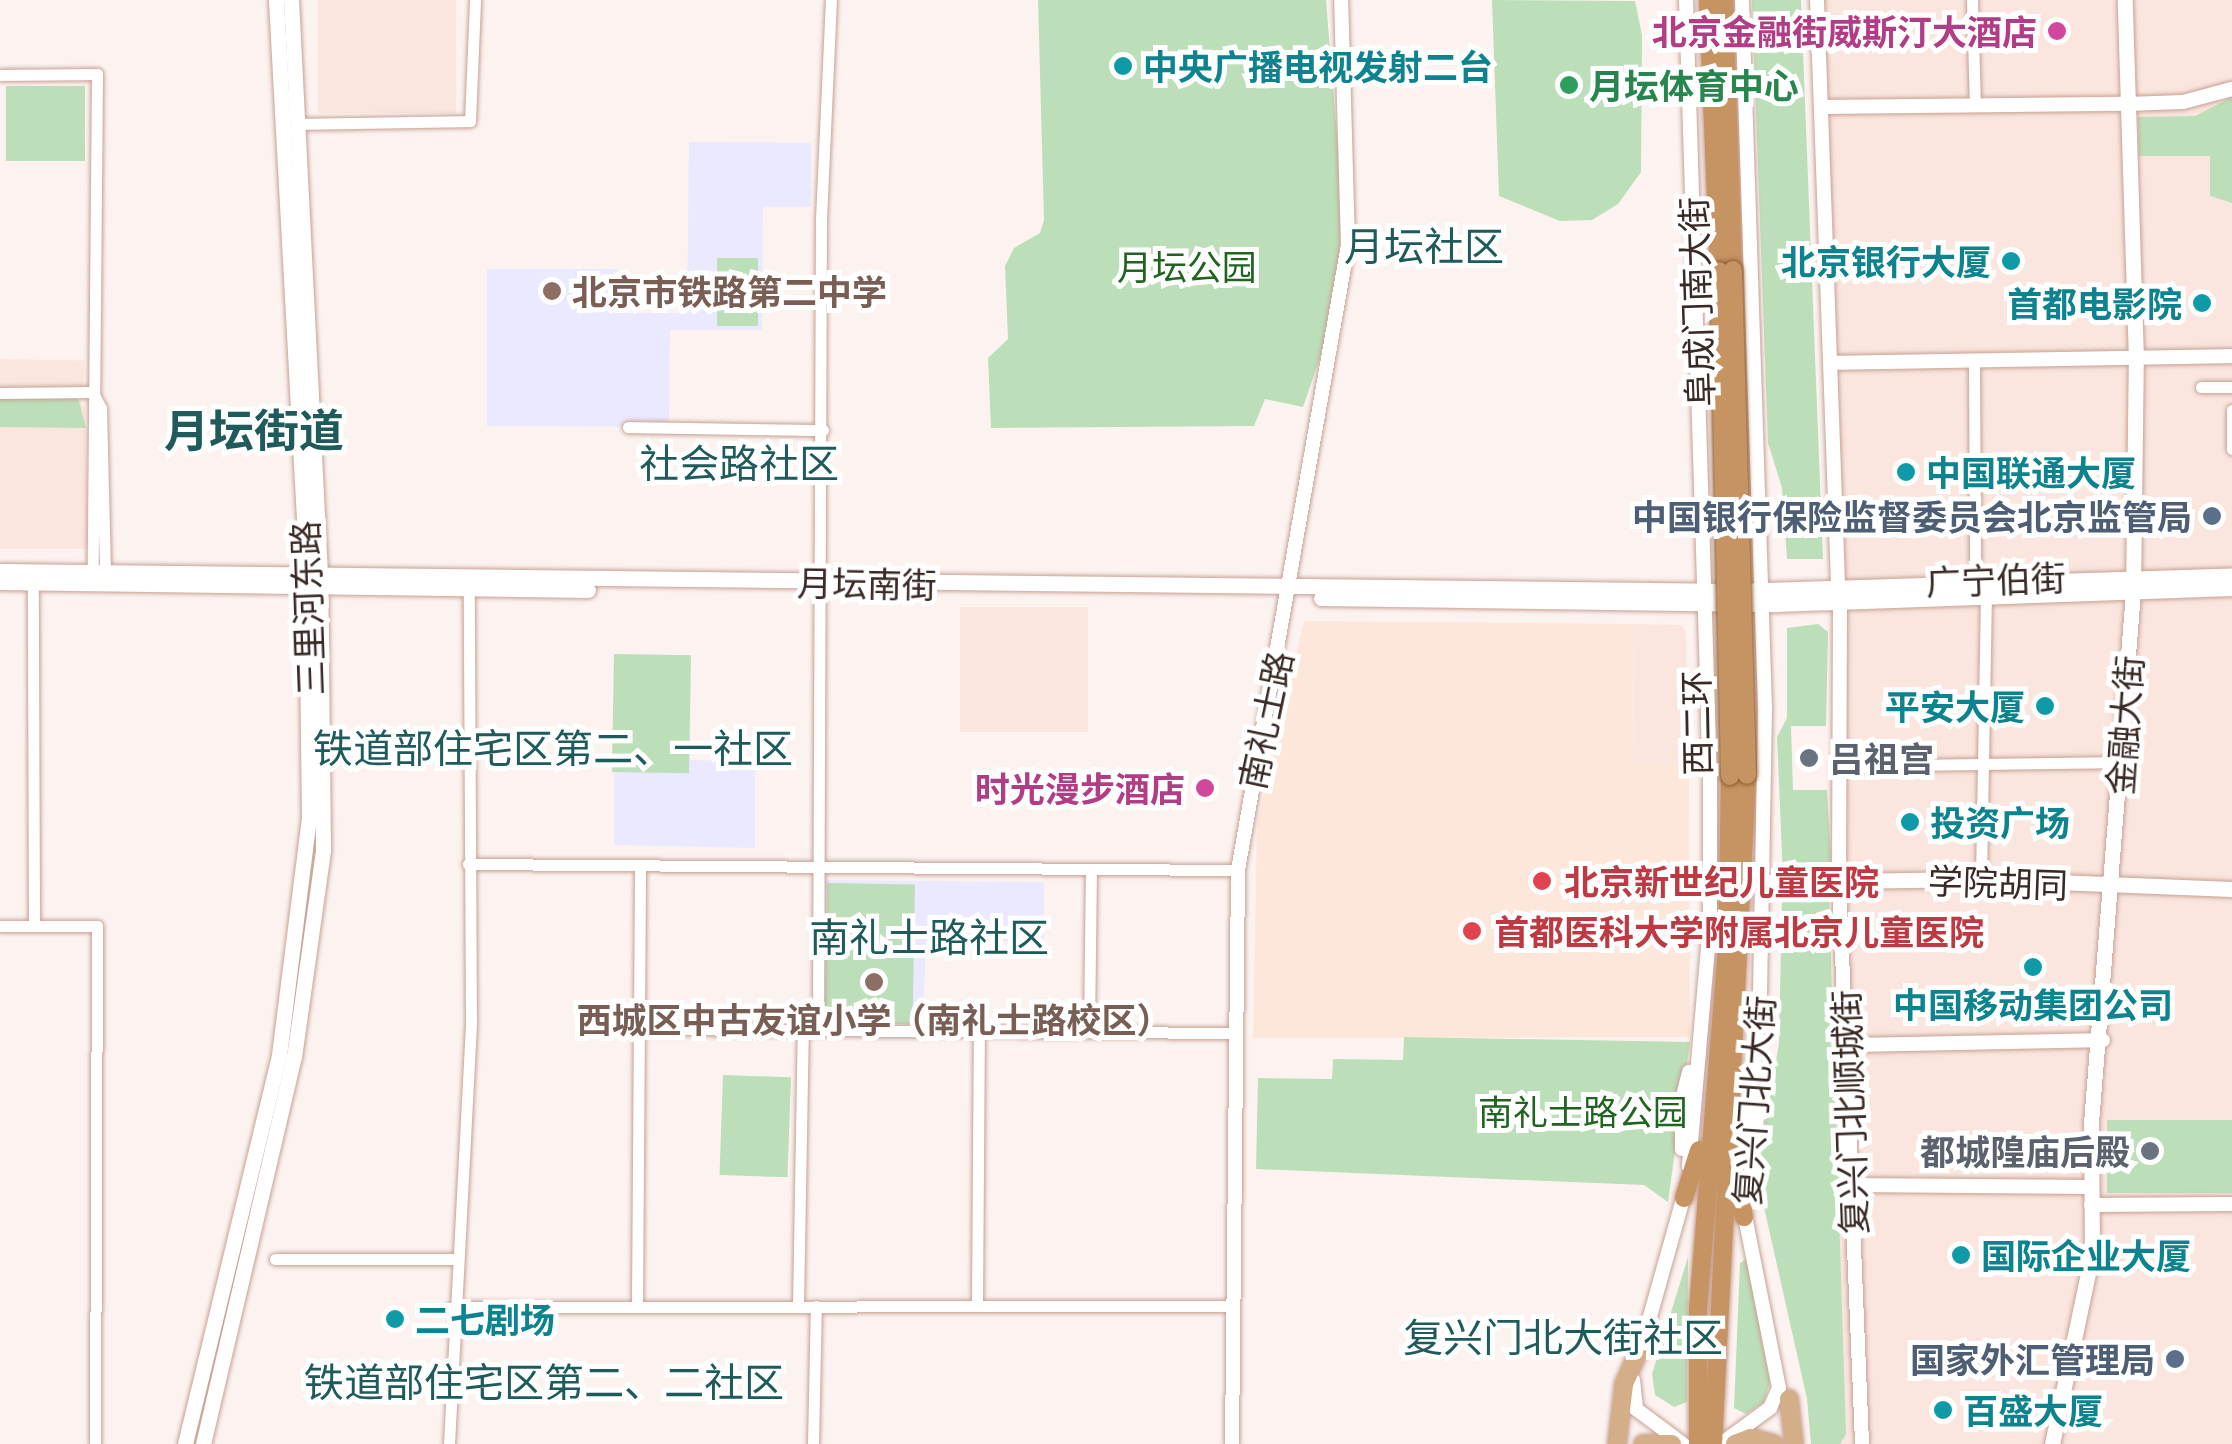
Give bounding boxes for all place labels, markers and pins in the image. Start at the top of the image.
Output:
place label: 北京金融街威斯汀大酒店 [1652,10,2037,52]
marker: 北京金融街威斯汀大酒店 [2046,20,2068,42]
place label: 中央广播电视发射二台 [1143,45,1493,87]
marker: 中央广播电视发射二台 [1112,55,1134,77]
place label: 月坛体育中心 [1589,64,1799,106]
marker: 月坛体育中心 [1558,74,1580,96]
place label: 北京银行大厦 [1781,240,1991,282]
marker: 北京银行大厦 [2000,250,2022,272]
place label: 北京市铁路第二中学 [572,270,887,312]
marker: 北京市铁路第二中学 [541,280,563,302]
place label: 首都电影院 [2007,282,2182,324]
marker: 首都电影院 [2191,292,2213,314]
place label: 中国联通大厦 [1926,451,2136,493]
marker: 中国联通大厦 [1895,461,1917,483]
place label: 中国银行保险监督委员会北京监管局 [1632,495,2192,537]
marker: 中国银行保险监督委员会北京监管局 [2201,505,2223,527]
place label: 平安大厦 [1885,685,2025,727]
marker: 平安大厦 [2034,695,2056,717]
place label: 吕祖宫 [1829,737,1934,779]
marker: 吕祖宫 [1798,747,1820,769]
place label: 时光漫步酒店 [975,767,1185,809]
marker: 时光漫步酒店 [1194,777,1216,799]
place label: 投资广场 [1930,801,2070,843]
marker: 投资广场 [1899,811,1921,833]
place label: 北京新世纪儿童医院 [1564,860,1879,902]
marker: 北京新世纪儿童医院 [1529,868,1555,894]
place label: 首都医科大学附属北京儿童医院 [1494,910,1984,952]
marker: 首都医科大学附属北京儿童医院 [1459,918,1485,944]
marker: 中国移动集团公司 [2022,956,2044,978]
marker: 西城区中古友谊小学（南礼士路校区） [863,971,885,993]
place label: 中国移动集团公司 [1893,983,2173,1025]
place label: 西城区中古友谊小学（南礼士路校区） [577,998,1171,1040]
place label: 都城隍庙后殿 [1920,1130,2130,1172]
marker: 都城隍庙后殿 [2139,1140,2161,1162]
place label: 国际企业大厦 [1981,1234,2191,1276]
marker: 国际企业大厦 [1950,1244,1972,1266]
place label: 二七剧场 [415,1298,555,1340]
marker: 二七剧场 [384,1308,406,1330]
place label: 国家外汇管理局 [1910,1338,2155,1380]
marker: 国家外汇管理局 [2164,1348,2186,1370]
place label: 百盛大厦 [1963,1389,2103,1431]
marker: 百盛大厦 [1932,1399,1954,1421]

